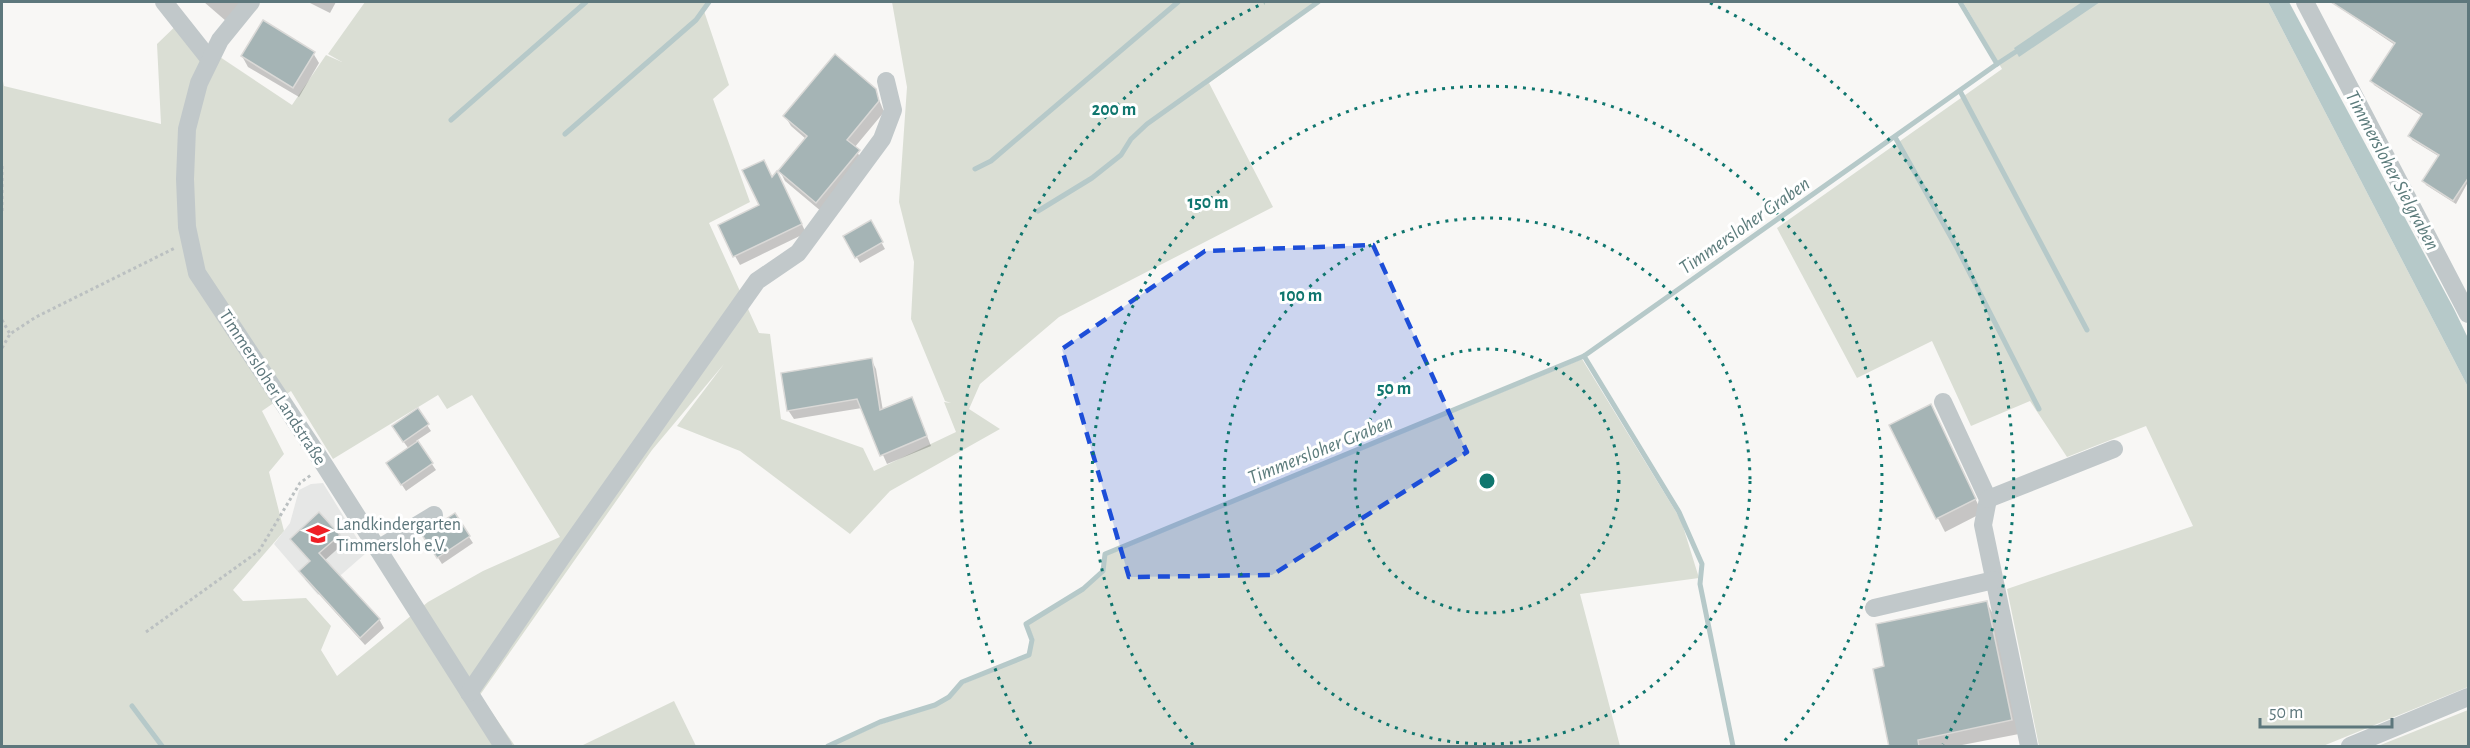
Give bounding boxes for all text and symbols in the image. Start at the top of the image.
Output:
water label: Timmersloher Sielgraben [2342,87,2443,254]
text: 200 m [1092,101,1136,119]
water label: Timmersloher Graben [1676,173,1814,278]
text: 150 m [1188,194,1228,212]
text: 100 m [1280,287,1322,305]
street label: Timmersloher Landstraße [215,307,329,468]
text: 50 m [1377,380,1411,398]
water label: Timmersloher Graben [1245,412,1396,488]
centre of rings [1477,471,1497,491]
place label: Landkindergarten Timmersloh e.V. [336,516,461,555]
school or university icon: Landkindergarten Timmersloh e.V. [305,521,331,547]
scale bar [2260,691,2392,729]
text: 50 m [2269,704,2303,722]

